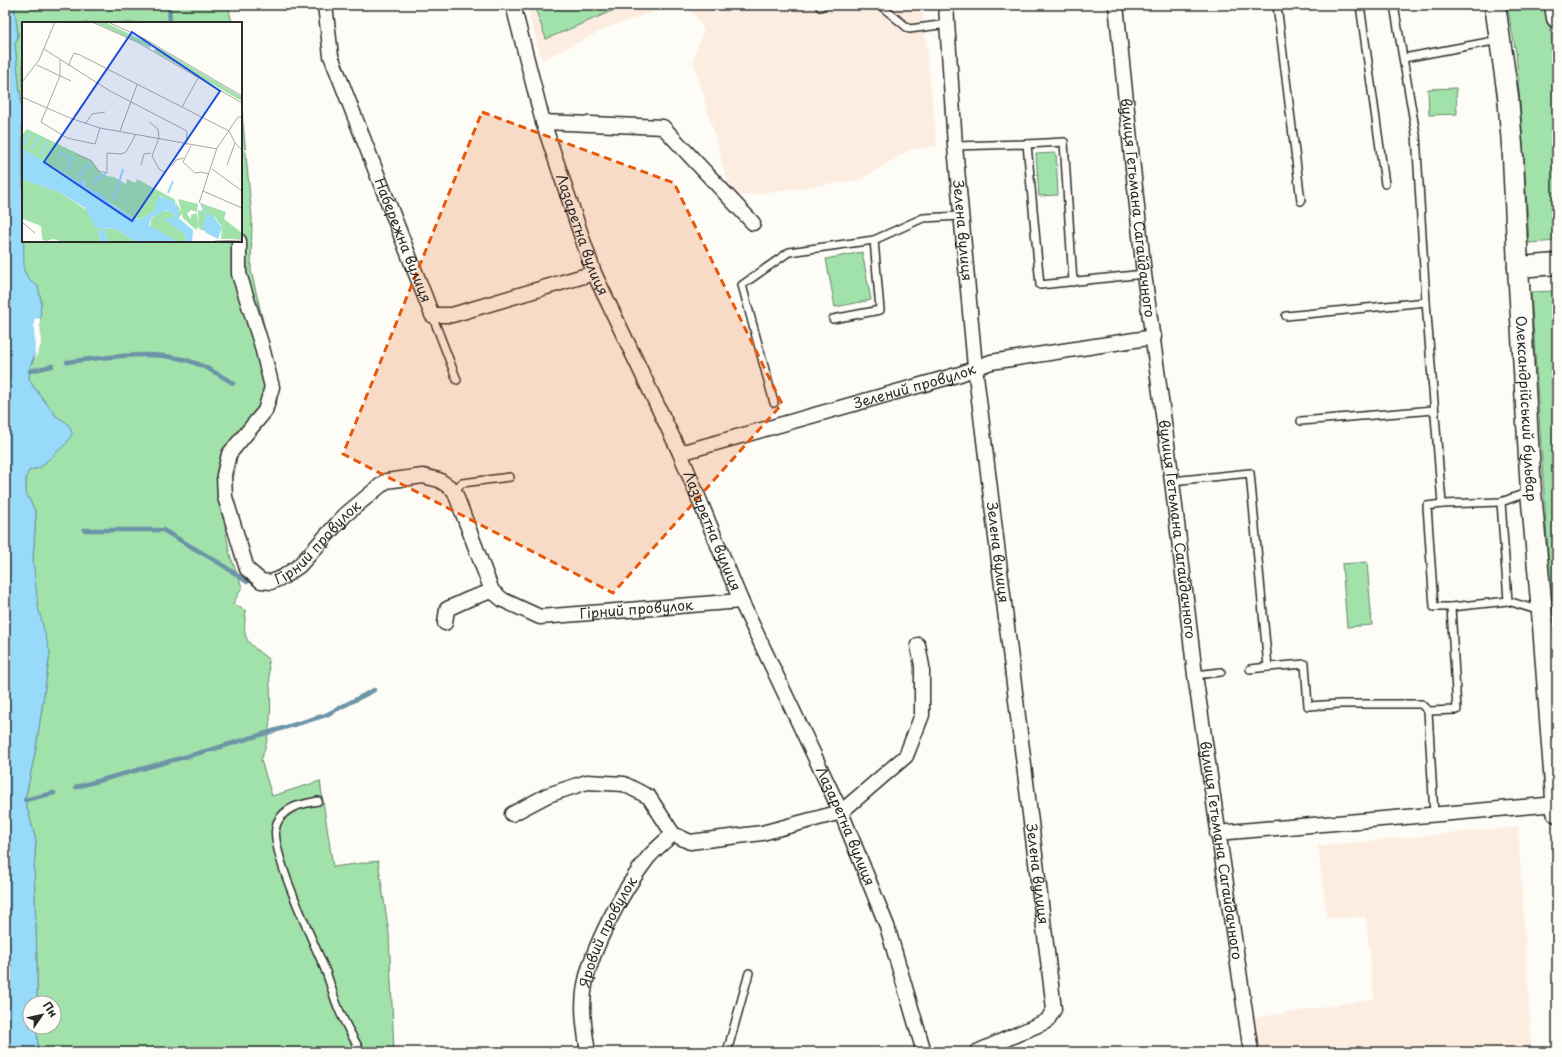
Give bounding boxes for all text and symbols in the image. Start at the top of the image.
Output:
inset map [22,22,242,242]
street label: вулиця Гетьмана Сагайдачного [1116,97,1161,319]
street label: Лазаретна вулиця [551,171,614,299]
street label: Набережна вулиця [370,175,437,305]
street label: Зелена вулиця [948,179,978,282]
street label: Олександрійський бульвар [1511,315,1543,502]
street label: Зелений провулок [851,358,979,413]
street label: вулиця Гетьмана Сагайдачного [1154,418,1202,640]
street label: Лазаретна вулиця [679,468,747,594]
street label: Гірний провулок [271,495,366,589]
street label: Зелена вулиця [982,501,1015,604]
street label: Гірний провулок [579,594,695,624]
street label: вулиця Гетьмана Сагайдачного [1195,740,1248,961]
street label: Лазаретна вулиця [811,763,881,889]
street label: Зелена вулиця [1021,822,1054,925]
street label: Яровий провулок [574,872,642,990]
north arrow [22,995,62,1035]
text: Пн [39,998,62,1020]

